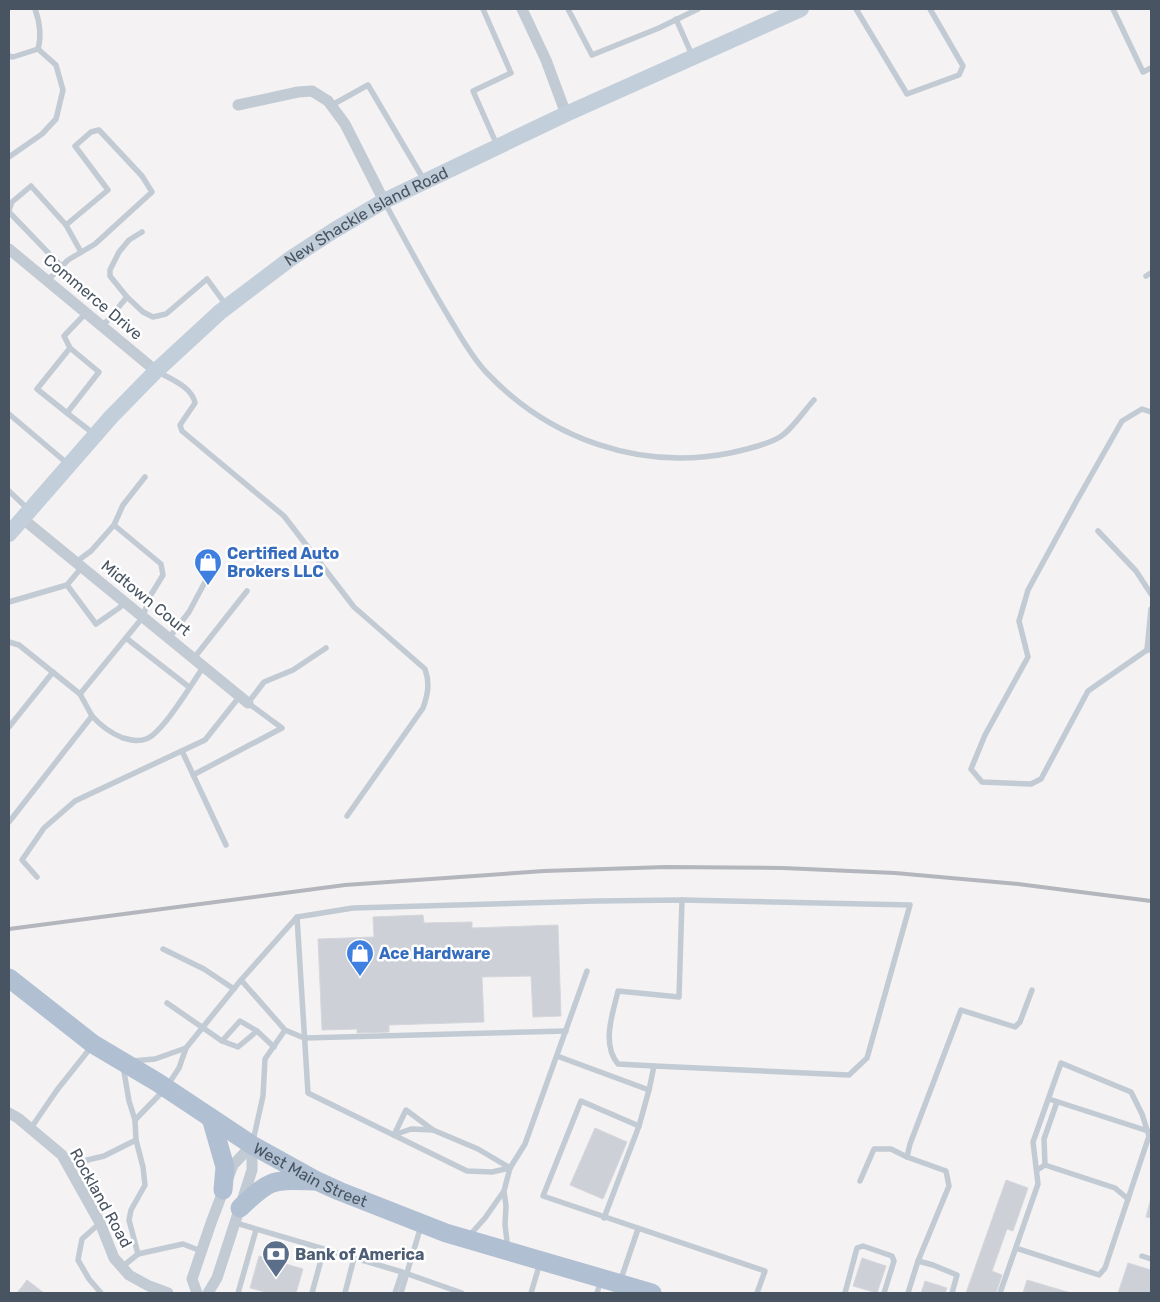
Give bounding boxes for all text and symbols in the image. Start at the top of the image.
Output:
street label: New Shackle Island Road [281,162,451,270]
street label: Commerce Drive [40,250,146,344]
place label: Certified Auto Brokers LLC [227,544,340,581]
shop icon: Certified Auto Brokers LLC [193,547,223,586]
street label: Midtown Court [97,556,195,640]
shop icon: Ace Hardware [345,938,375,977]
place label: Ace Hardware [379,944,491,963]
street label: West Main Street [250,1138,370,1211]
street label: Rockland Road [66,1145,136,1251]
bank icon: Bank of America [261,1239,291,1278]
place label: Bank of America [295,1245,425,1264]

